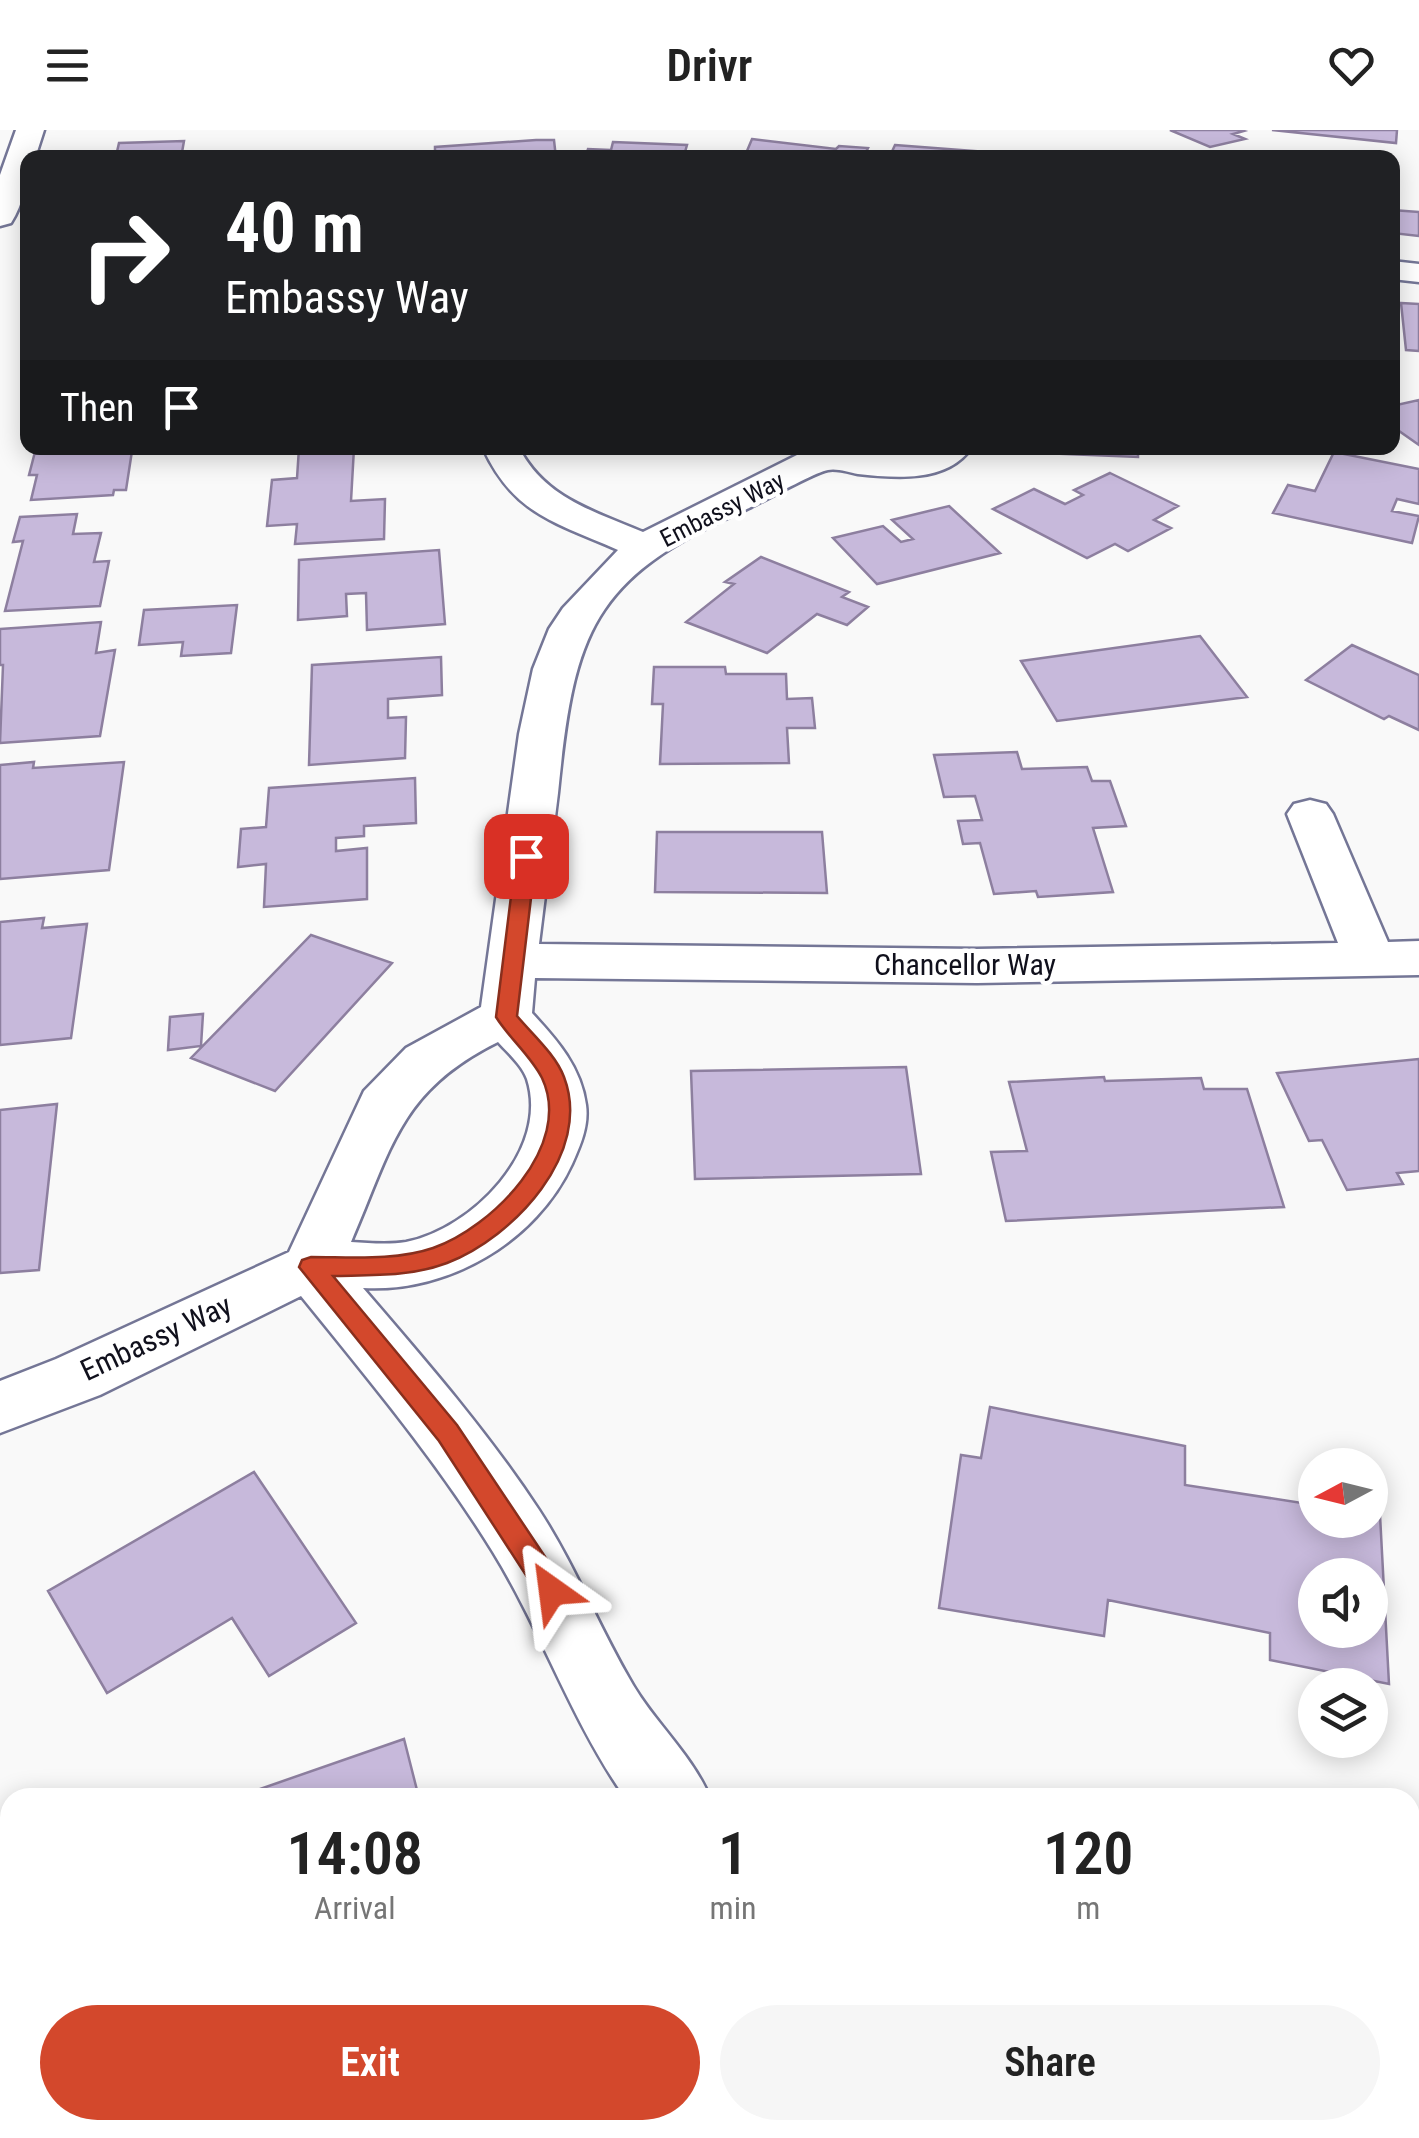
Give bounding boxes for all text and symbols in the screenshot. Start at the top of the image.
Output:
icon: menu [40,38,95,93]
icon: heart [1324,38,1379,93]
text: Drivr [667,39,752,92]
text: 40 m [225,187,364,269]
icon: right [60,190,190,320]
text: Embassy Way [225,271,469,324]
icon: arrive [154,380,209,435]
text: Then [60,386,134,430]
street label: Embassy Way [655,466,789,553]
pin [484,814,569,899]
icon: arrive [499,829,554,884]
street label: Chancellor Way [874,947,1056,982]
street label: Embassy Way [75,1287,237,1388]
north arrow [1298,1448,1388,1538]
map controls [1298,1448,1388,1758]
position arrow [500,1539,604,1643]
button: sound [1298,1558,1388,1648]
button: layers [1298,1668,1388,1758]
text: 14:08 [286,1818,423,1889]
text: 1 [718,1818,748,1889]
text: 120 [1043,1818,1133,1889]
text: Arrival [314,1889,395,1927]
text: min [710,1889,756,1927]
text: m [1076,1889,1100,1927]
button: Exit [40,2005,700,2120]
button: Share [720,2005,1380,2120]

